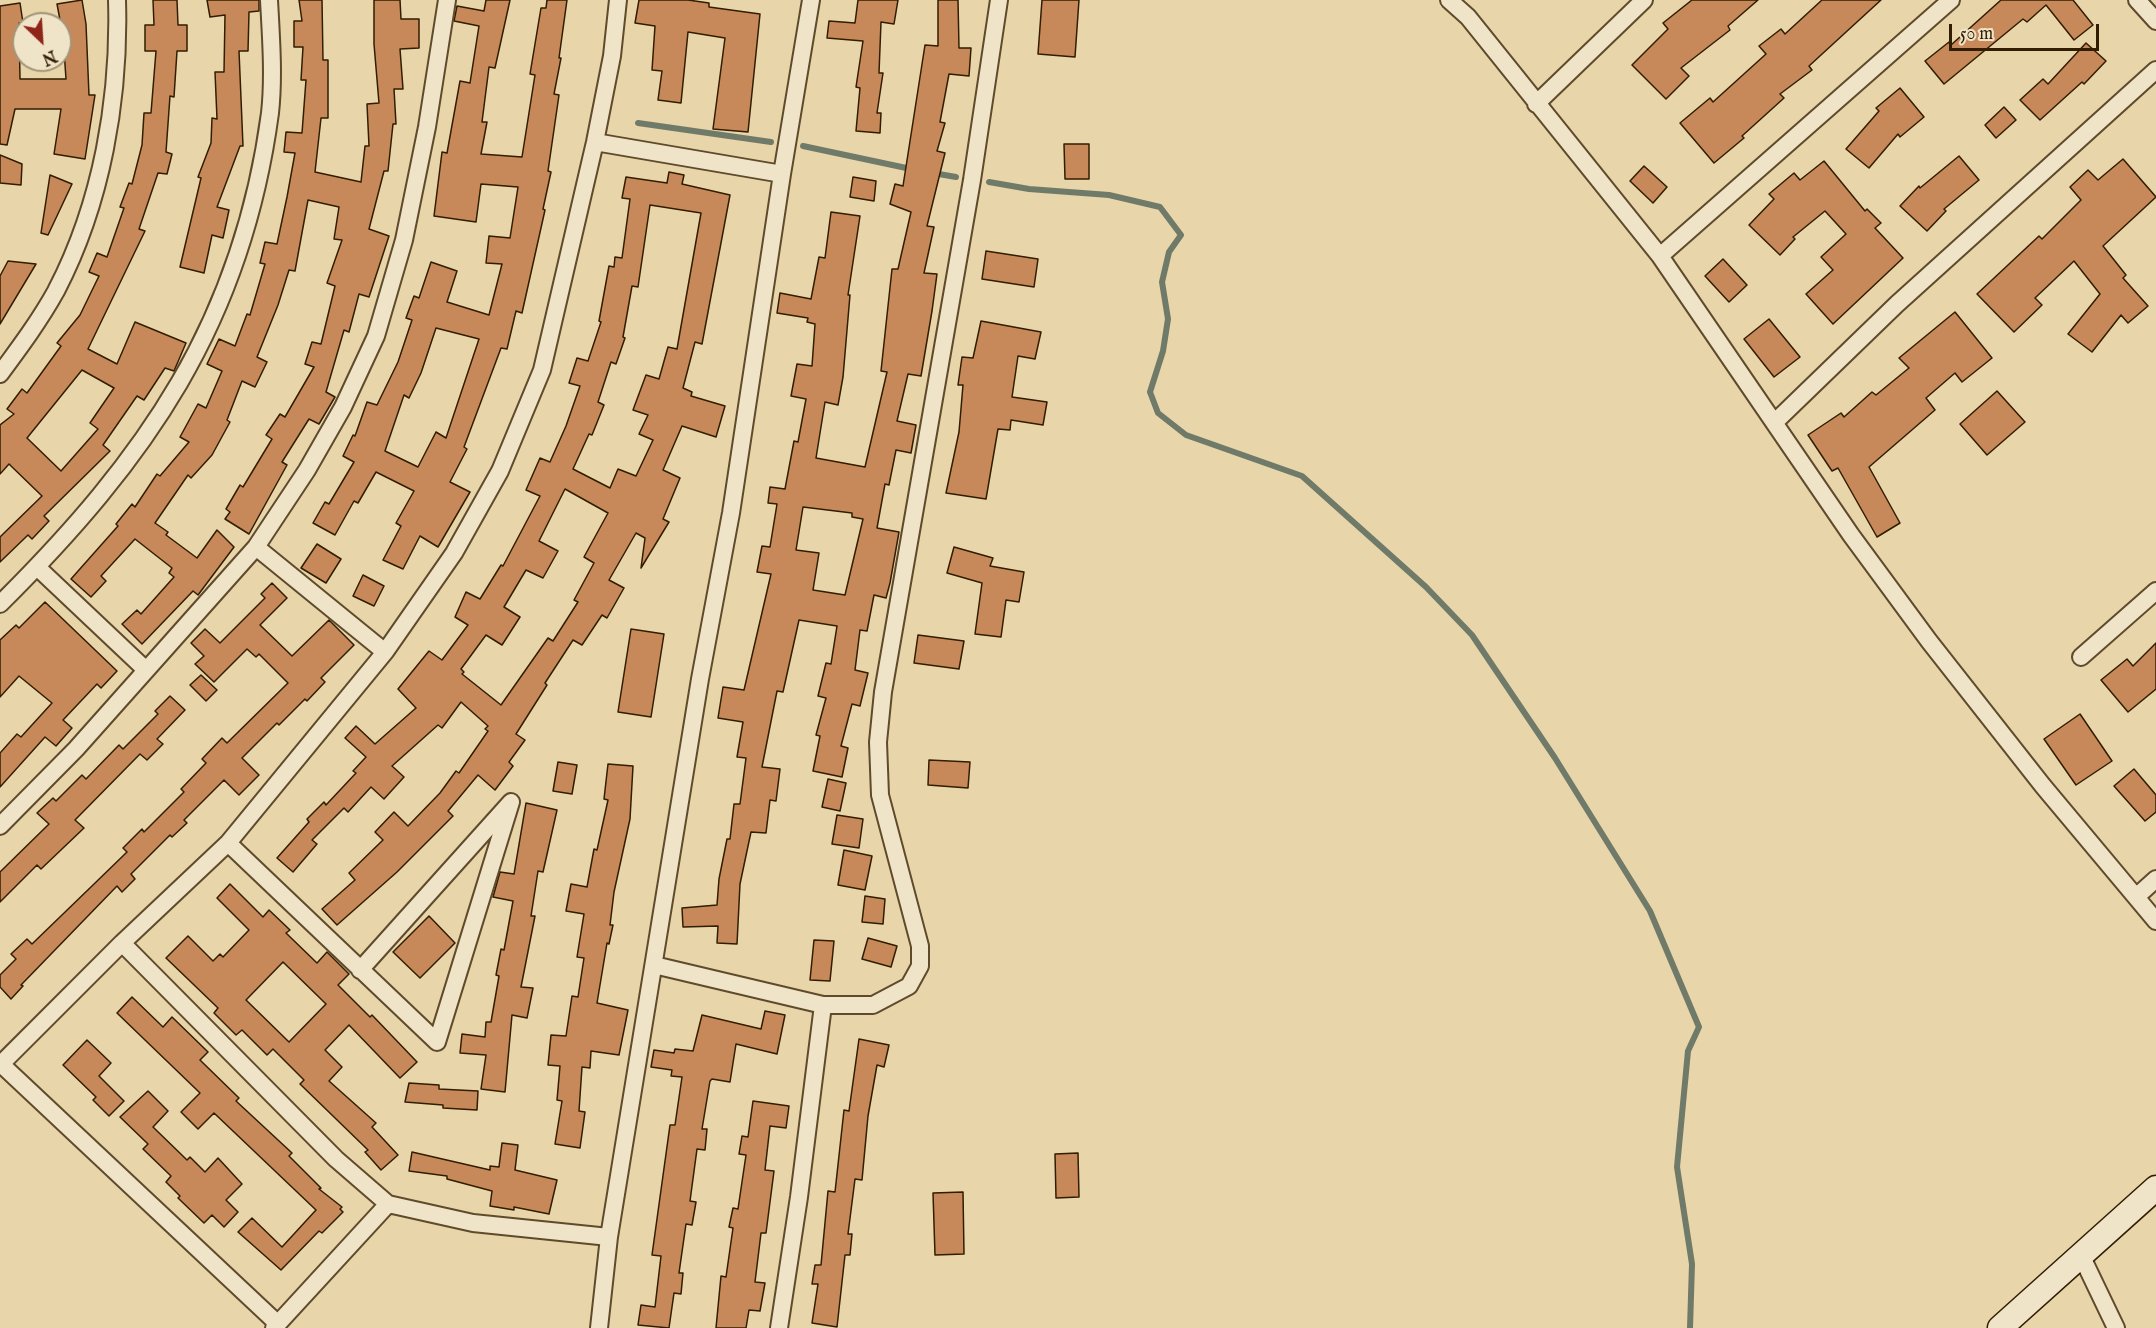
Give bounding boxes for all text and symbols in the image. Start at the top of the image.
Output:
north arrow [12,12,72,72]
scale bar [1952,12,2102,50]
text: 50 m [1960,23,1993,46]
text: N [38,45,59,68]

